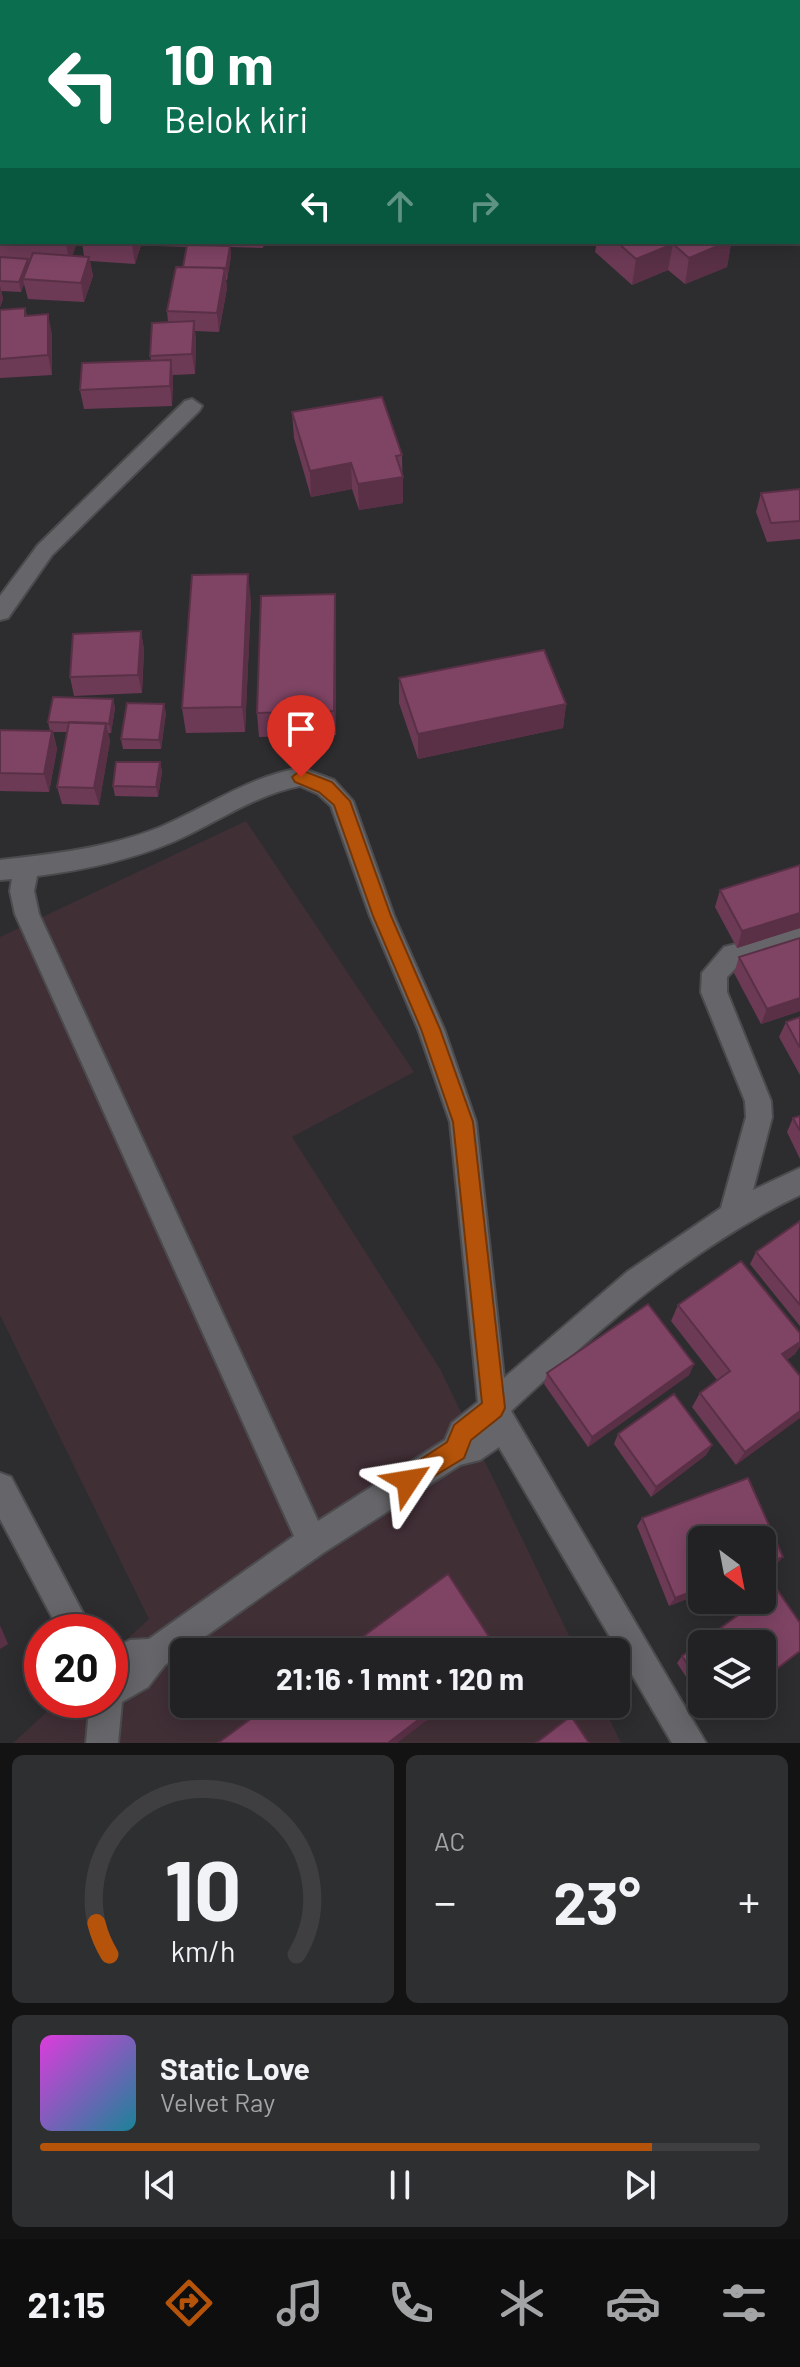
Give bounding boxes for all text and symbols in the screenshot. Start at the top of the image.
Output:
text: 10 m [164,29,274,96]
icon: left [32,32,136,136]
text: Belok kiri [164,97,308,140]
icon: left [294,184,338,228]
icon: ahead [378,184,422,228]
icon: right [462,184,506,228]
pin [267,695,335,777]
icon: arrive [279,707,323,751]
position arrow [366,1439,450,1523]
north arrow [688,1526,776,1614]
map controls [688,1526,776,1718]
speed limit sign: 20 [24,1614,128,1718]
button: layers [688,1630,776,1718]
text: 21:16 · 1 mnt · 120 m [276,1660,524,1696]
text: AC [434,1825,465,1856]
text: 10 [165,1838,241,1938]
text: 23° [553,1865,641,1937]
text: − [434,1874,456,1927]
text: + [738,1874,760,1927]
text: km/h [171,1933,235,1968]
text: Static Love [160,2050,310,2086]
text: Velvet Ray [160,2086,275,2117]
icon: previous [138,2163,182,2207]
icon: pause [378,2163,422,2207]
icon: next [618,2163,662,2207]
icon: directions [161,2275,217,2331]
icon: music [272,2275,328,2331]
icon: phone [383,2275,439,2331]
icon: climate [494,2275,550,2331]
icon: car [605,2275,661,2331]
icon: filters [716,2275,772,2331]
text: 21:15 [28,2282,106,2325]

